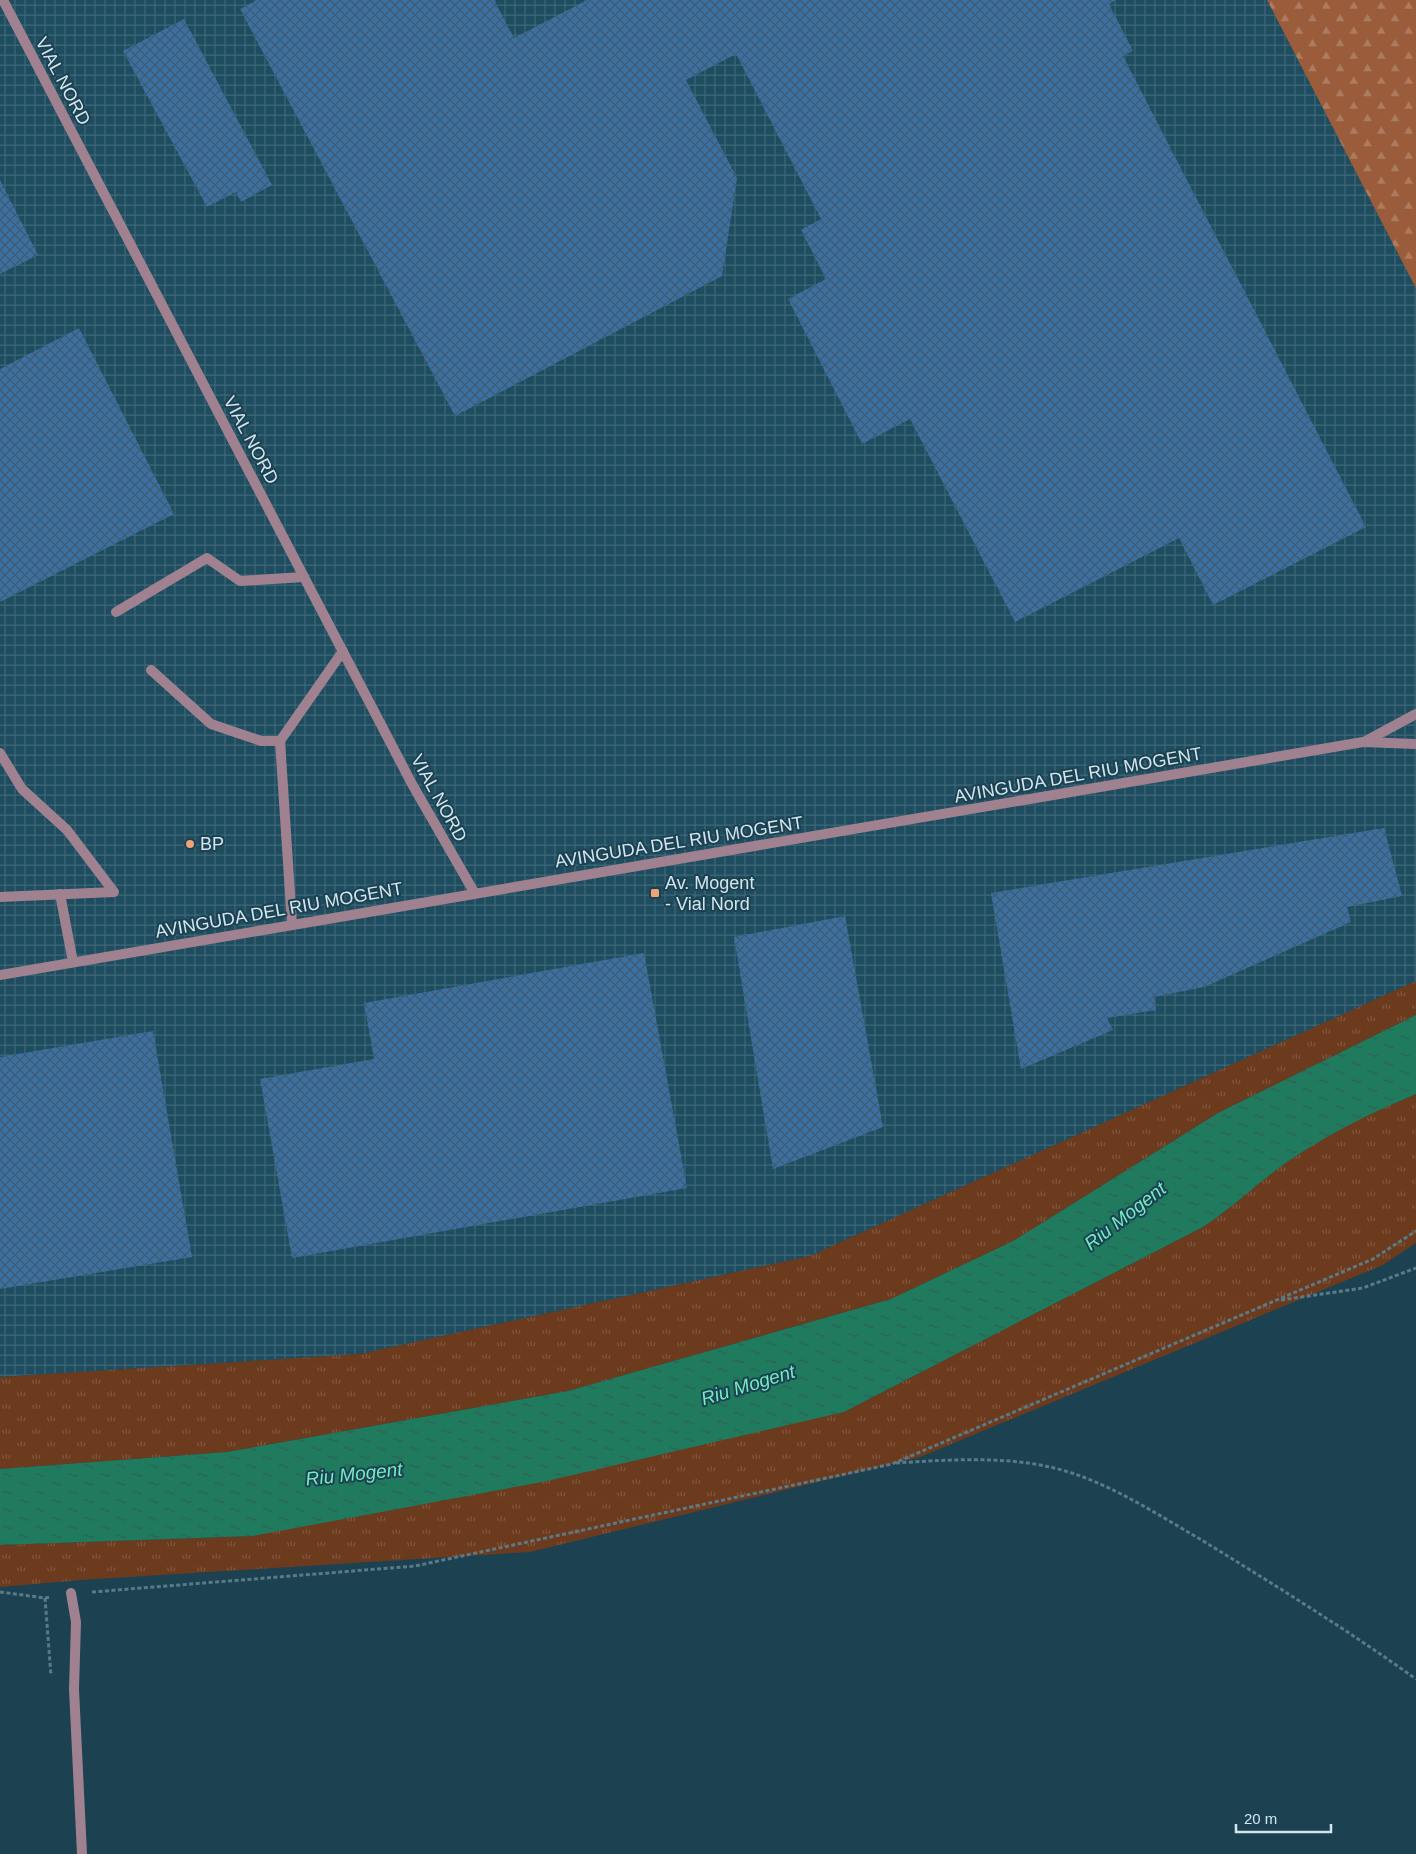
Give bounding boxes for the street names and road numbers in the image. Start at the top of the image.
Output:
street label: VIAL NORD [32,34,94,128]
street label: VIAL NORD [220,393,282,487]
street label: AVINGUDA DEL RIU MOGENT [953,743,1203,807]
street label: VIAL NORD [407,751,471,845]
street label: AVINGUDA DEL RIU MOGENT [553,812,805,872]
street label: AVINGUDA DEL RIU MOGENT [154,878,404,942]

